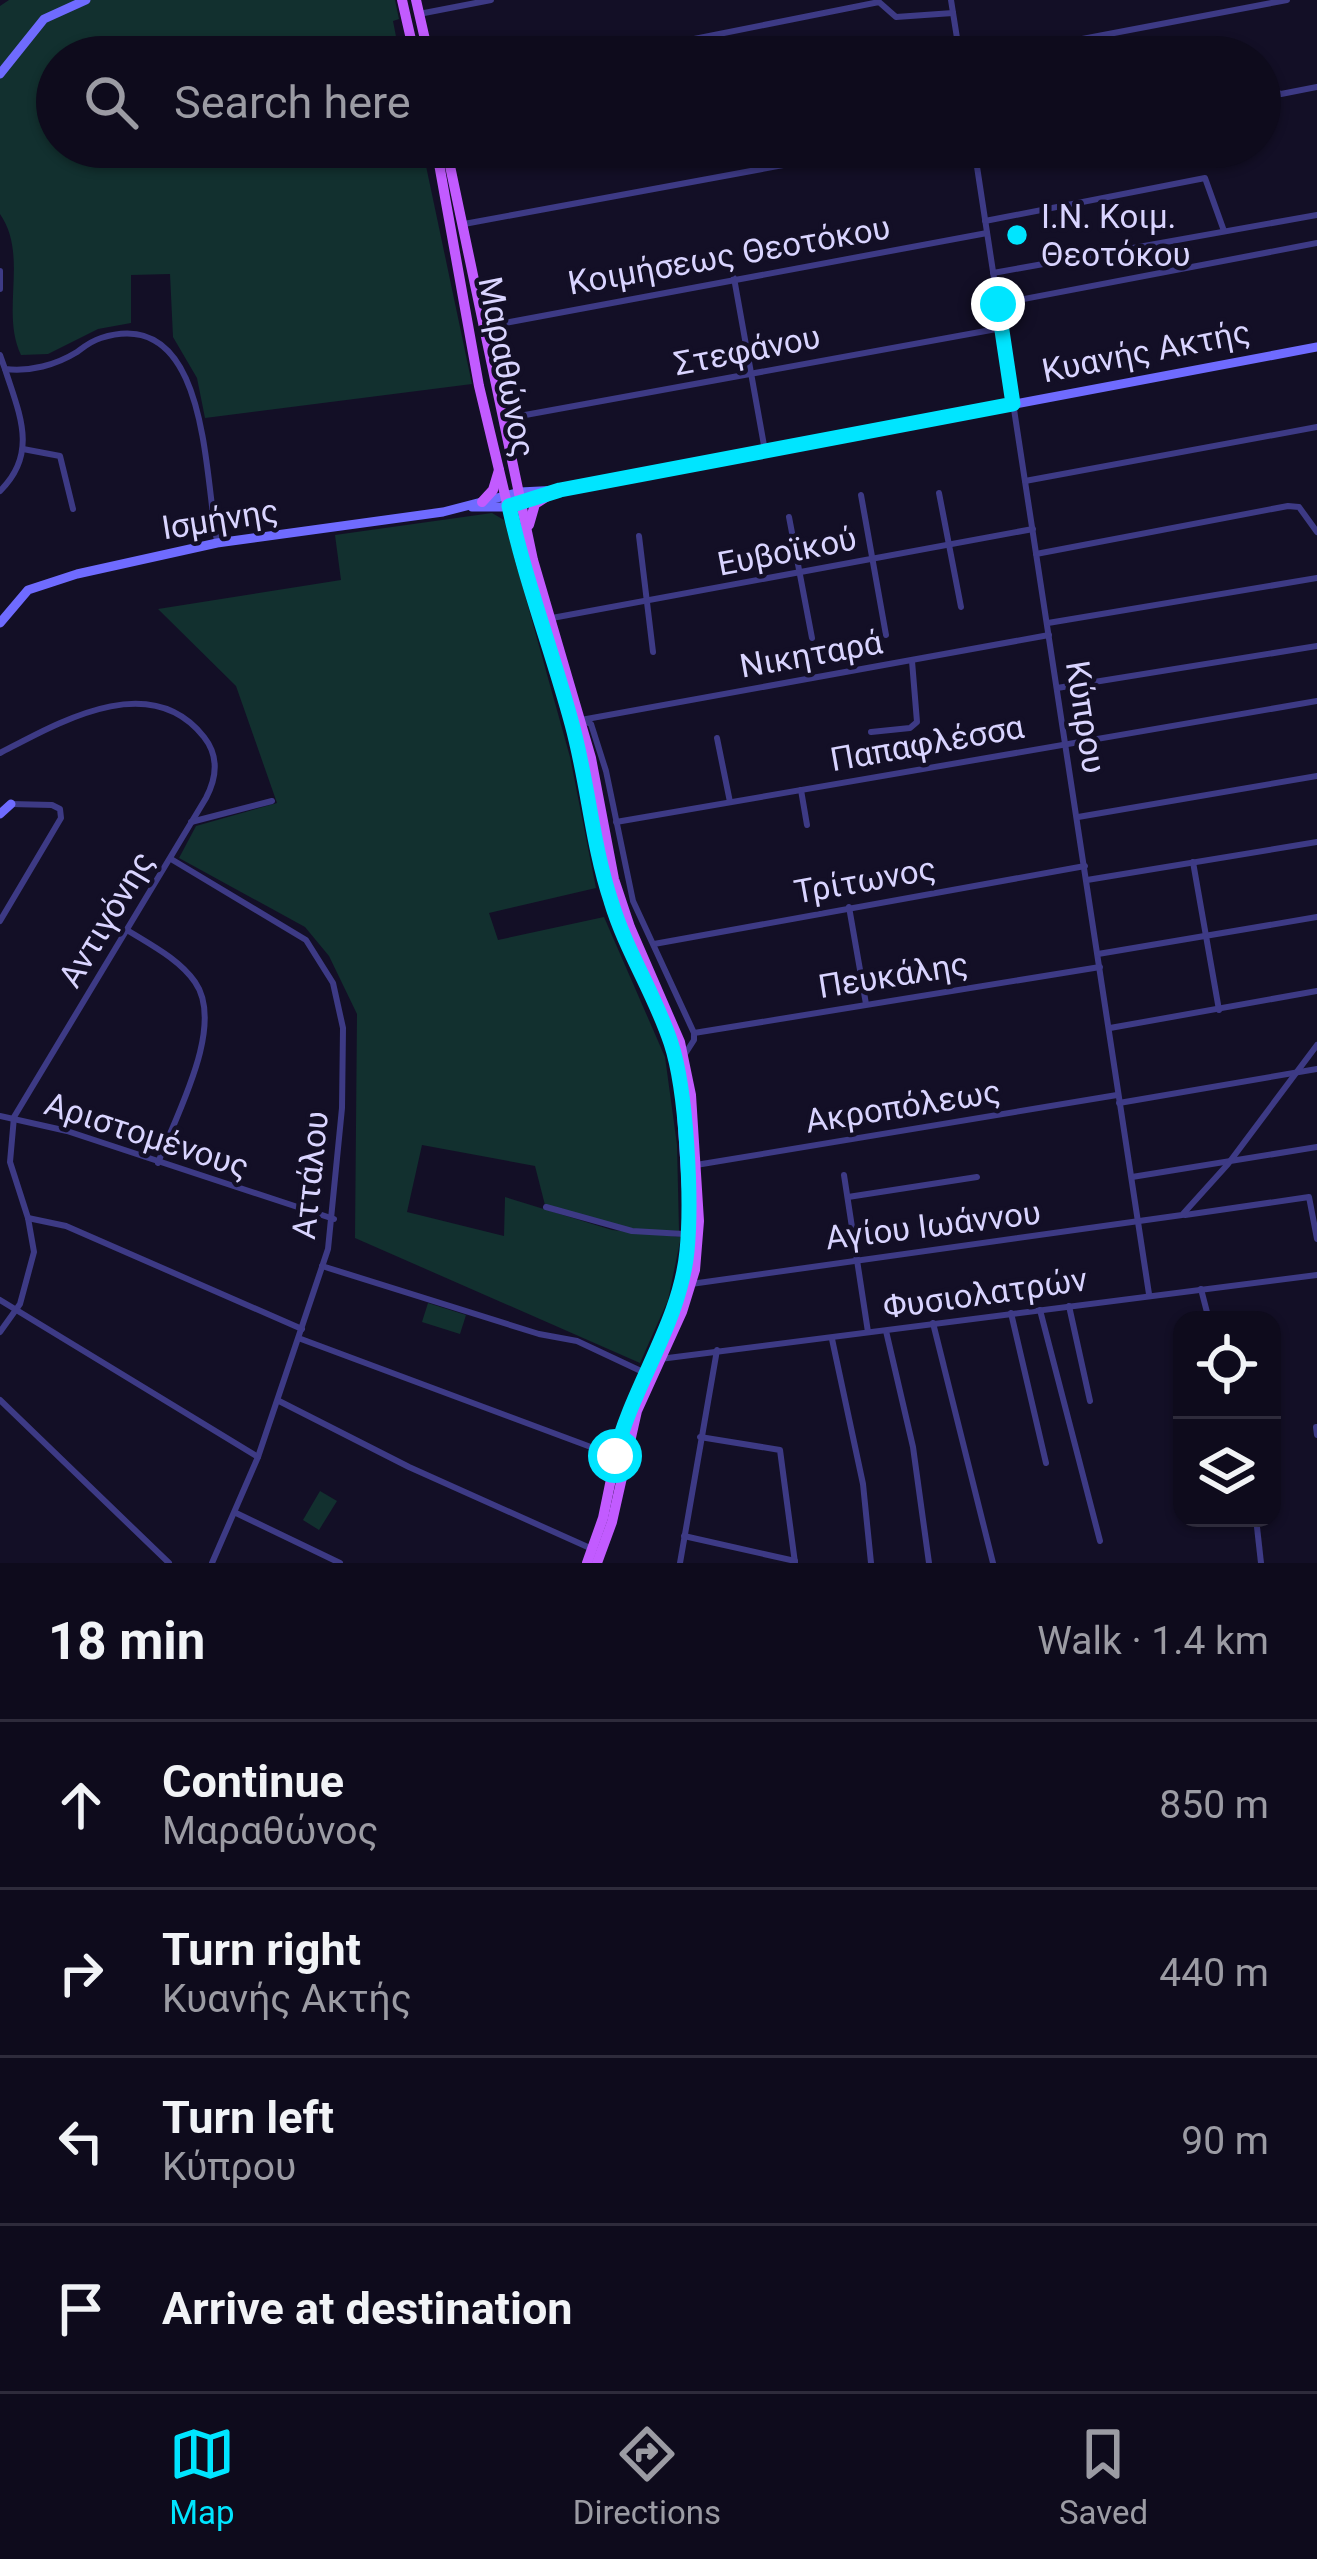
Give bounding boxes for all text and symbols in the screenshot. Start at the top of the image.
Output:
search box [36,36,1281,168]
icon: search [78,69,144,135]
text: Search here [174,76,411,129]
place label: Ι.Ν. Κοιμ. Θεοτόκου [1041,197,1191,274]
street label: Κοιμήσεως Θεοτόκου [565,207,893,303]
marker: Ι.Ν. Κοιμ. Θεοτόκου [1004,222,1030,248]
street label: Μαραθώνος [470,273,544,461]
route end [971,277,1025,331]
street label: Κυανής Ακτής [1039,312,1253,390]
street label: Στεφάνου [670,317,824,383]
street label: Ισμήνης [159,491,281,547]
street label: Ευβοϊκού [714,518,860,584]
street label: Νικηταρά [737,622,886,686]
street label: Κύπρου [1058,658,1114,776]
street label: Παπαφλέσσα [827,707,1027,779]
street label: Αντιγόνης [50,844,162,994]
street label: Τρίτωνος [791,848,939,912]
street label: Πευκάλης [815,944,971,1006]
street label: Ακροπόλεως [803,1071,1003,1141]
street label: Αριστομένους [40,1084,254,1186]
street label: Αττάλου [284,1109,336,1241]
street label: Αγίου Ιωάννου [823,1192,1043,1258]
street label: Φυσιολατρών [880,1259,1090,1327]
map controls [1173,1311,1281,1527]
button: locate [1173,1311,1281,1419]
button: layers [1173,1419,1281,1527]
route start [588,1429,642,1483]
text: 18 min [48,1612,205,1671]
text: Walk · 1.4 km [1037,1618,1269,1664]
text: Continue [162,1755,344,1808]
icon: ahead [48,1772,114,1838]
text: 850 m [1159,1782,1269,1828]
text: Μαραθώνος [162,1808,378,1854]
text: Turn right [162,1923,361,1976]
icon: right [48,1940,114,2006]
text: 440 m [1159,1950,1269,1996]
text: Κυανής Ακτής [162,1976,412,2022]
text: Turn left [162,2091,334,2144]
icon: left [48,2108,114,2174]
text: 90 m [1181,2118,1269,2164]
text: Κύπρου [162,2144,296,2190]
icon: arrive [48,2276,114,2342]
text: Arrive at destination [162,2282,573,2335]
tab: Map [169,2421,235,2532]
tab: Directions [573,2421,721,2532]
tab: Saved [1059,2421,1148,2532]

